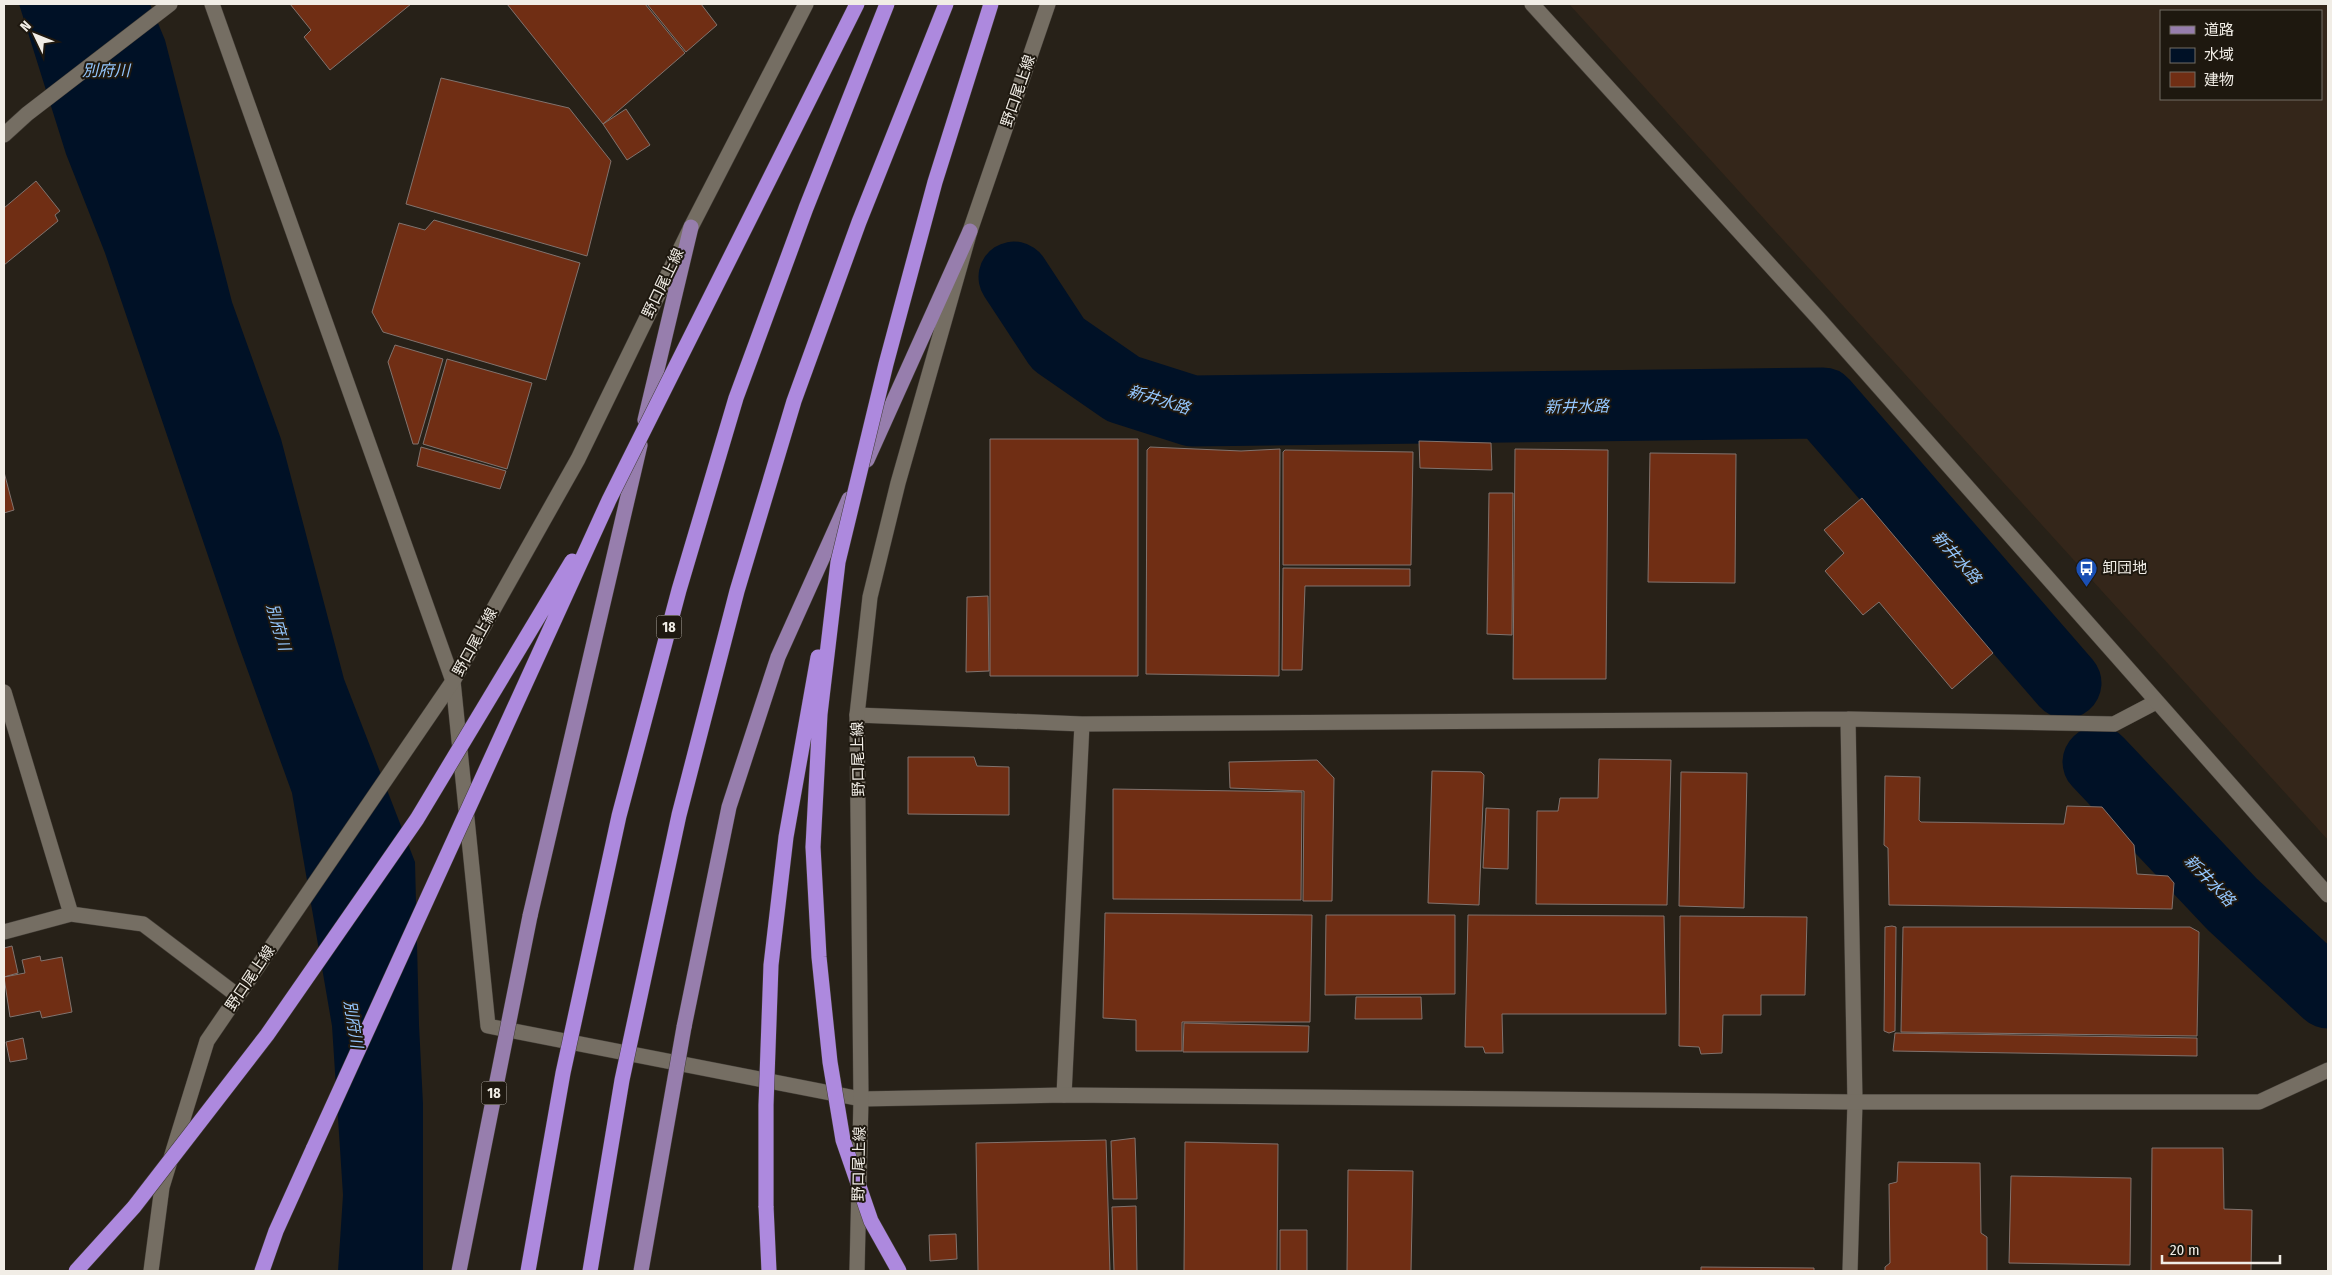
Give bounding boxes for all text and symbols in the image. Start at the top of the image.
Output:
north arrow [10,10,60,60]
legend [2160,10,2322,100]
text: N [17,18,35,35]
text: 道路 [2204,21,2234,39]
text: 水域 [2204,46,2234,64]
street label: 野口尾上線 [997,53,1039,129]
water label: 別府川 [82,61,132,80]
text: 建物 [2204,71,2234,89]
street label: 野口尾上線 [638,245,688,321]
water label: 新井水路 [1125,381,1194,419]
water label: 新井水路 [1545,396,1611,417]
water label: 新井水路 [1928,527,1986,589]
bus stop icon: 卸団地 [2074,556,2098,587]
place label: 卸団地 [2102,559,2147,577]
water label: 別府川 [263,601,295,655]
street label: 野口尾上線 [449,605,501,679]
road number: 18 [656,616,682,638]
street label: 野口尾上線 [848,721,868,797]
water label: 新井水路 [2181,851,2240,911]
street label: 野口尾上線 [222,942,278,1014]
water label: 別府川 [340,999,367,1051]
road number: 18 [482,1082,506,1104]
street label: 野口尾上線 [849,1126,869,1202]
scale bar [2162,1232,2280,1264]
text: 20 m [2170,1241,2200,1259]

